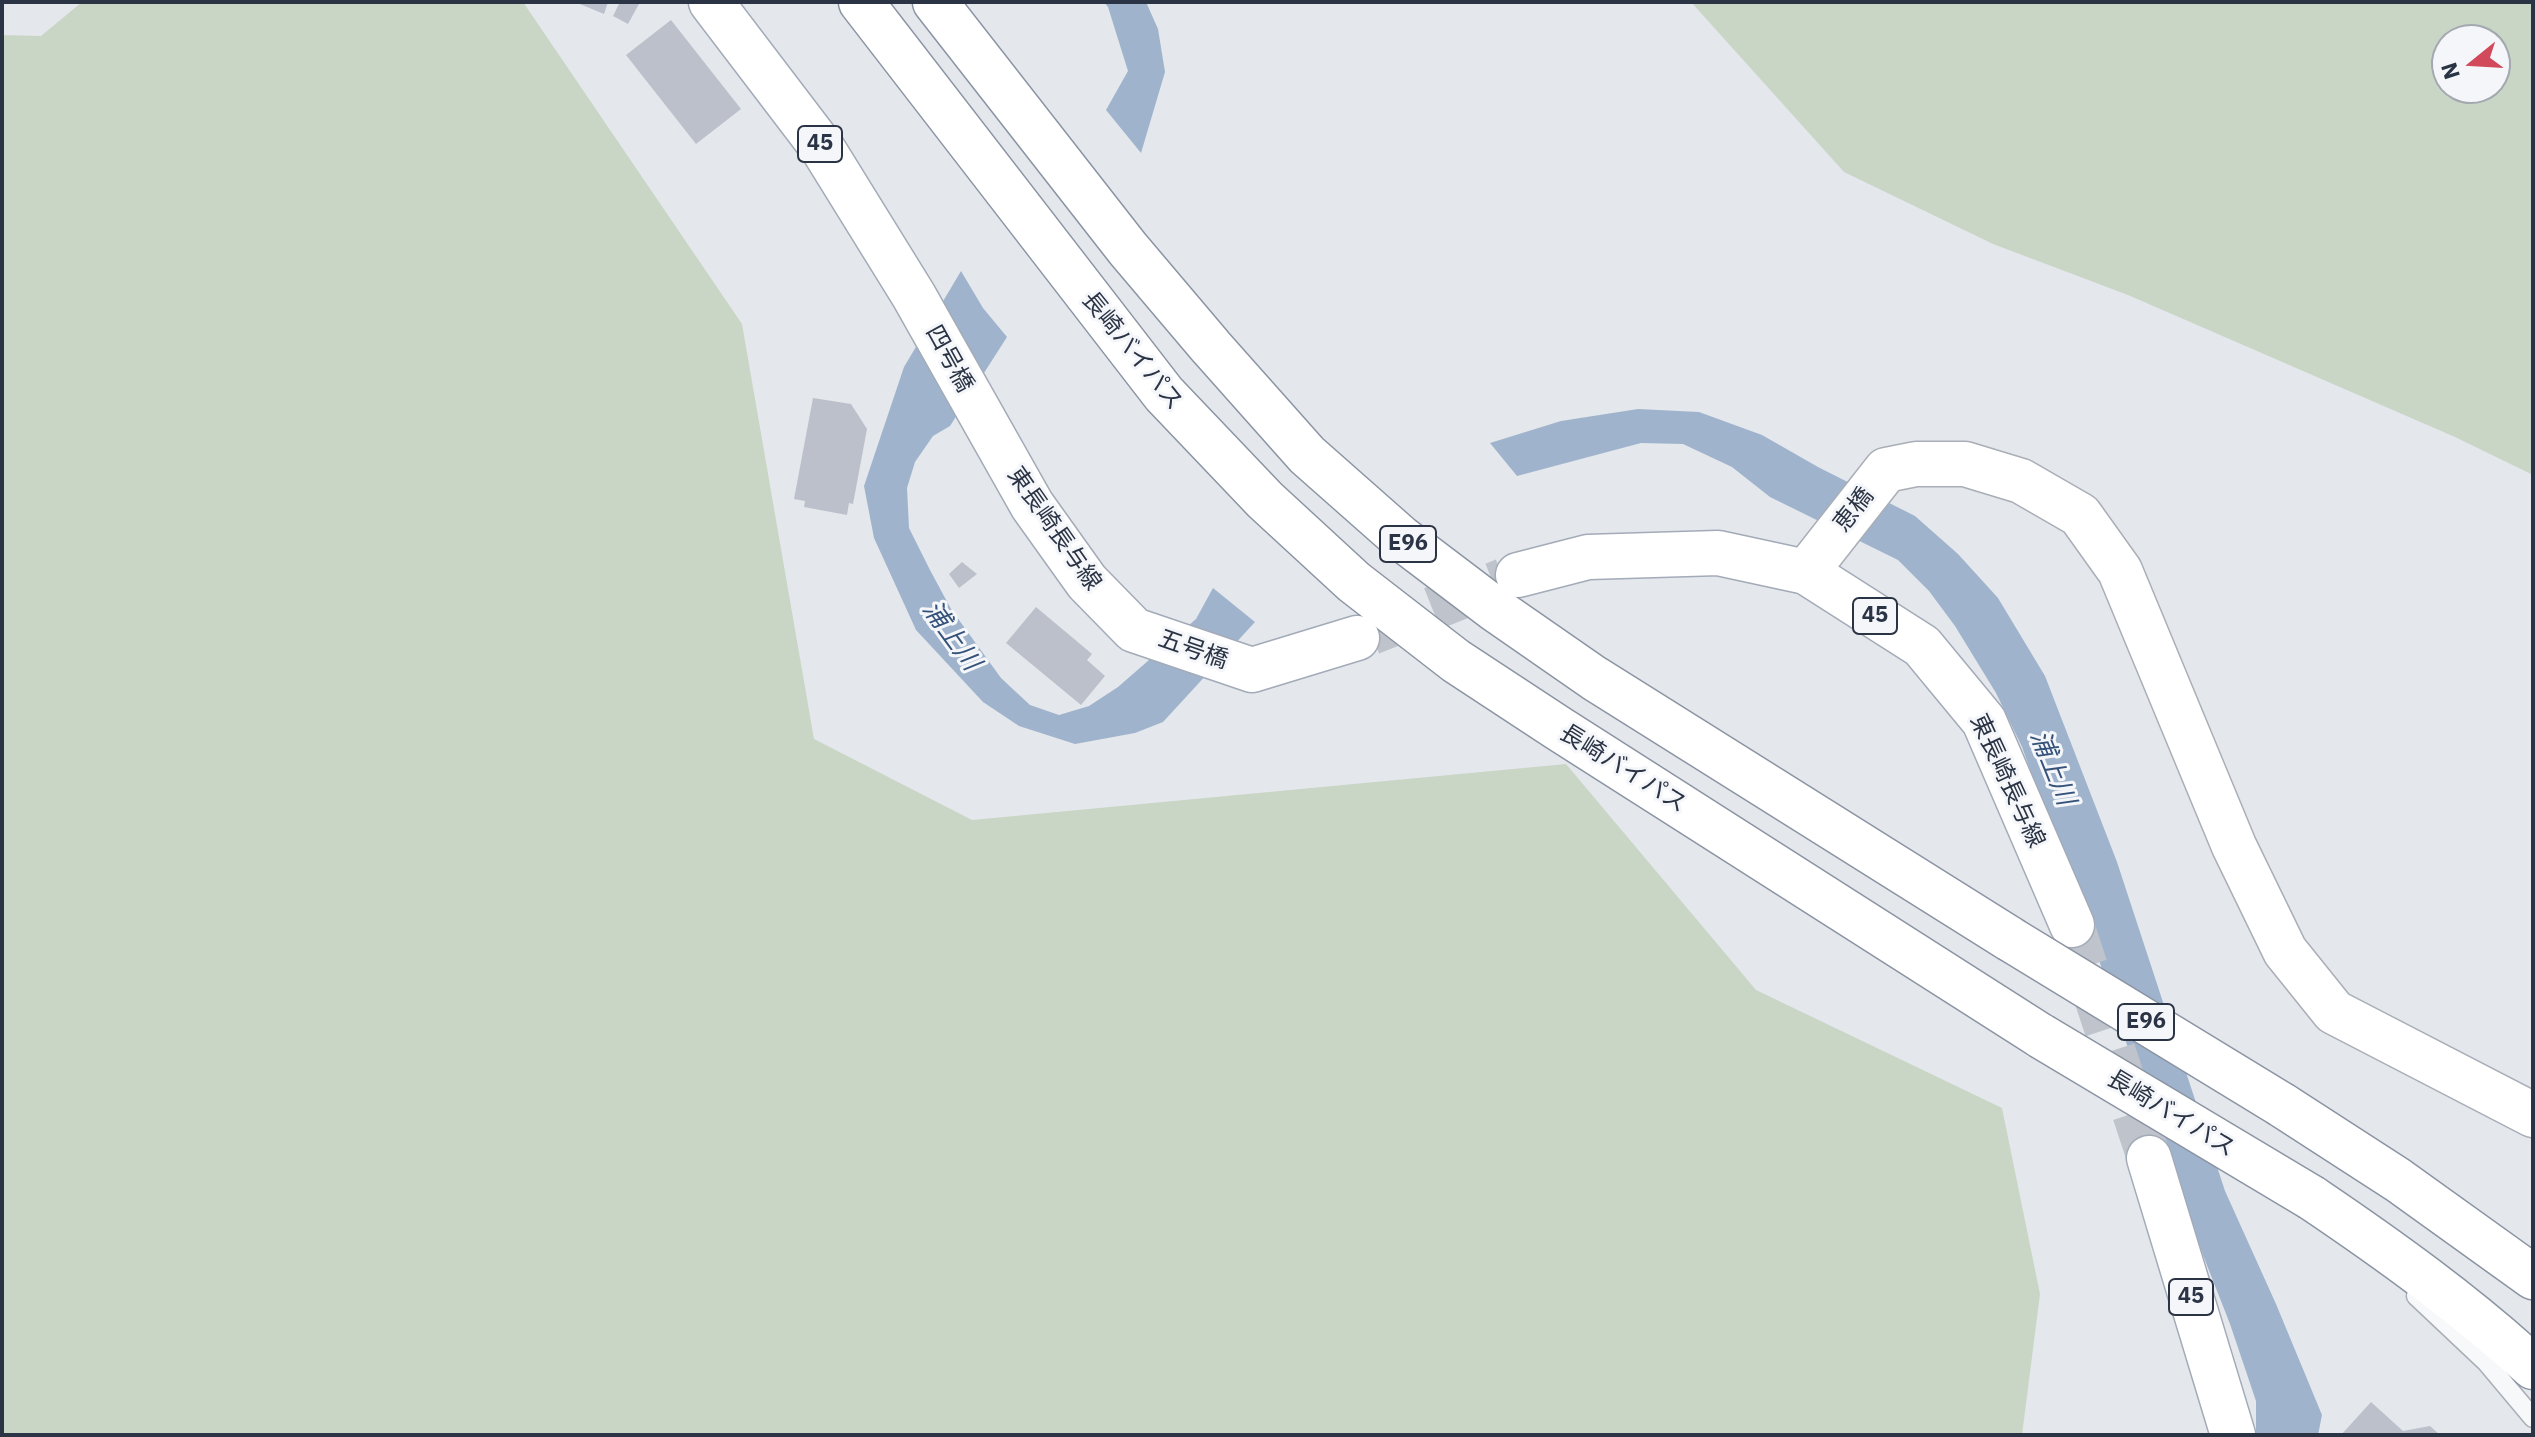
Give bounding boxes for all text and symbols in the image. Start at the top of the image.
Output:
north arrow [2431,24,2511,104]
text: N [2433,59,2466,83]
road number: 45 [798,126,842,162]
street label: 長崎バイパス [1075,286,1189,416]
street label: 四号橋 [919,321,979,397]
street label: 東長崎長与線 [1001,462,1107,596]
street label: 恵橋 [1828,482,1880,538]
road number: E96 [1380,526,1436,562]
water label: 浦上川 [915,595,987,677]
road number: 45 [1853,598,1897,634]
street label: 五号橋 [1154,625,1232,675]
street label: 東長崎長与線 [1964,710,2050,852]
street label: 長崎バイパス [1554,719,1692,819]
water label: 浦上川 [2023,726,2081,810]
road number: E96 [2118,1004,2174,1040]
street label: 長崎バイパス [2102,1065,2240,1163]
road number: 45 [2169,1279,2213,1315]

